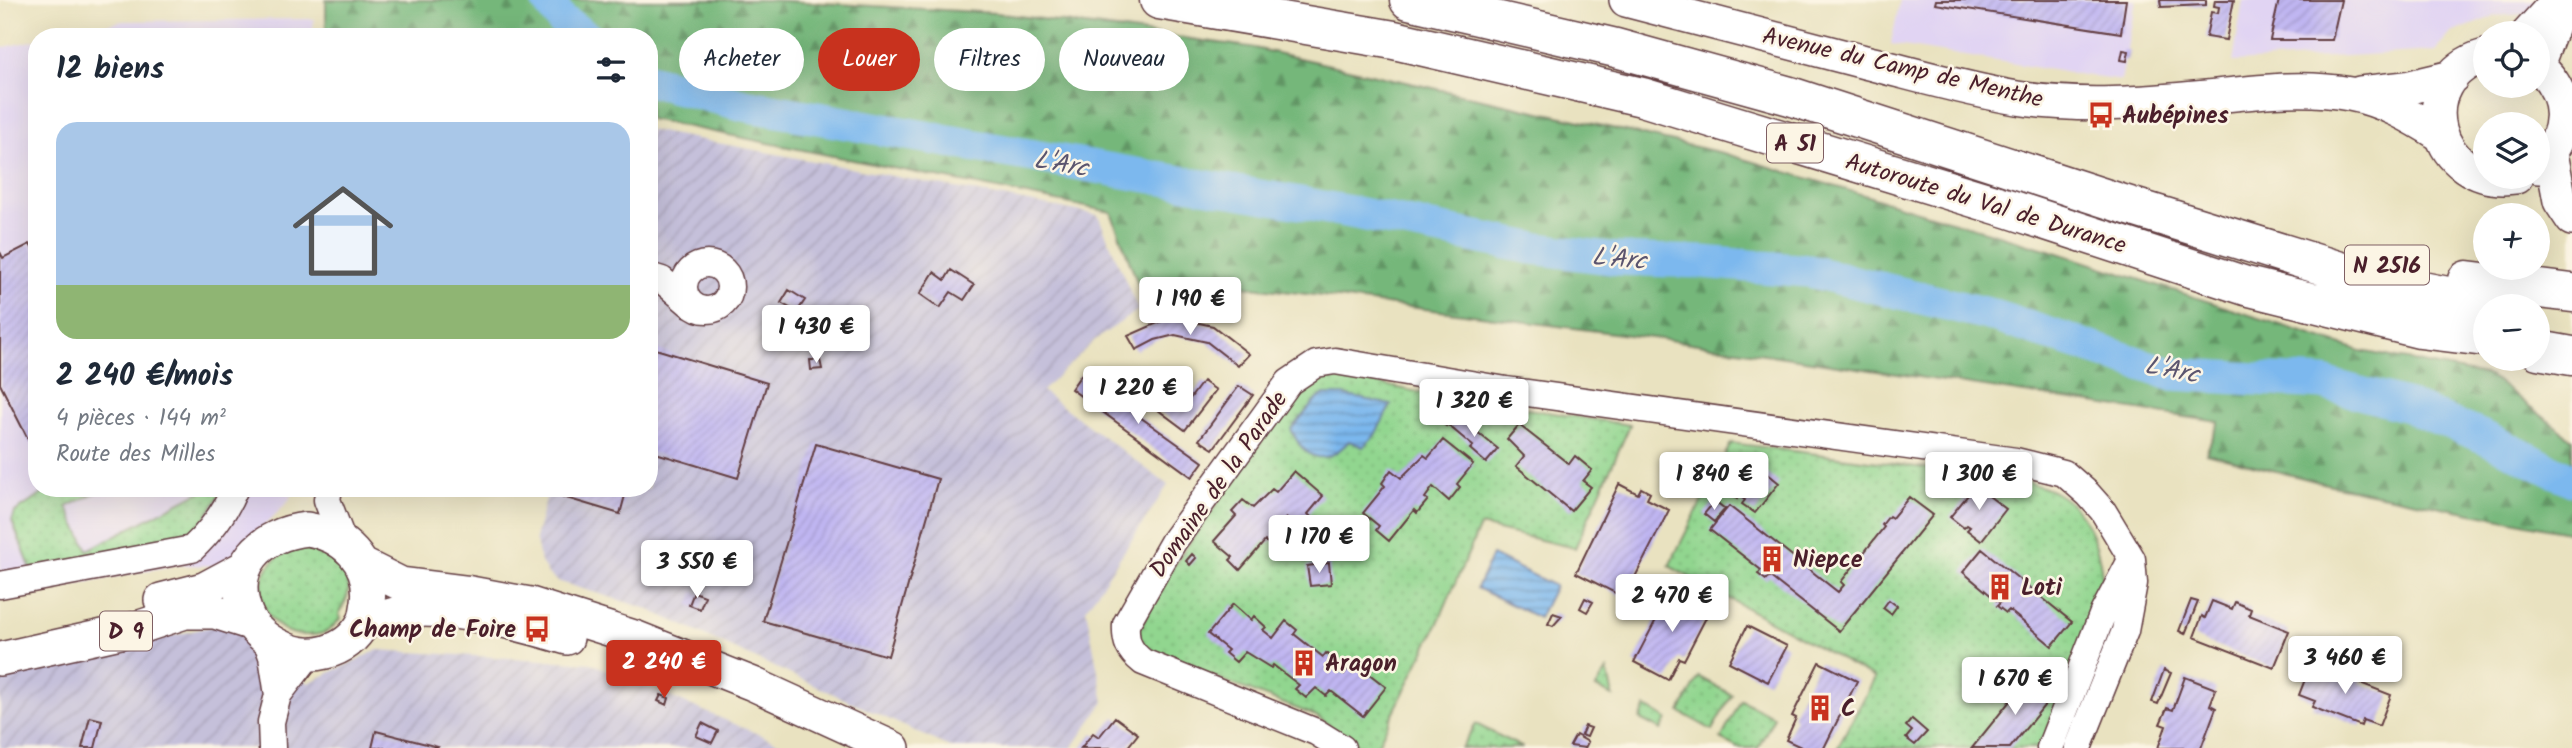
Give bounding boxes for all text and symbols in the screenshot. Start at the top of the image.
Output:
street label: Avenue du Camp de Menthe [1758,17,2047,120]
map controls [2473,21,2550,371]
button: locate [2473,21,2550,98]
chip: Acheter [679,28,804,91]
chip: Louer [818,28,920,91]
chip: Filtres [934,28,1045,91]
chip: Nouveau [1059,28,1189,91]
text: 12 biens [56,46,164,94]
icon: filters [592,51,630,89]
place label: Aubépines [2122,97,2229,136]
bus stop icon: Aubépines [2086,100,2116,130]
button: layers [2473,112,2550,189]
road number: A 51 [1767,124,1823,162]
water label: L'Arc [1030,140,1093,191]
street label: Autoroute du Val de Durance [1840,143,2131,266]
icon: home [280,168,406,294]
button: + [2473,203,2550,280]
water label: L'Arc [1590,237,1650,283]
road number: N 2516 [2345,246,2429,284]
pin: 1 190 € [1125,278,1255,337]
text: 1 190 € [1155,282,1225,318]
button: − [2473,294,2550,371]
pin: 1 430 € [751,306,881,365]
text: 1 430 € [778,310,854,346]
water label: L'Arc [2141,345,2204,397]
text: 2 240 €/mois [56,353,233,401]
pin: 1 220 € [1073,366,1203,426]
text: 1 220 € [1099,371,1177,407]
pin: 1 320 € [1409,380,1539,439]
street label: Domaine de la Parade [1140,383,1299,587]
text: 1 320 € [1435,384,1513,420]
text: 4 pièces · 144 m² [56,401,226,437]
text: Route des Milles [56,437,215,473]
pin: 1 840 € [1649,452,1779,512]
pin: 1 300 € [1914,452,2044,512]
text: 1 840 € [1675,457,1753,493]
text: 1 300 € [1941,457,2017,493]
pin: 1 170 € [1254,516,1384,575]
text: 1 170 € [1285,520,1353,556]
pin: 3 550 € [632,540,762,600]
place label: Niepce [1793,541,1863,580]
building icon: Niepce [1757,544,1787,574]
text: 3 550 € [657,545,737,581]
place label: Loti [2021,569,2063,608]
building icon: Loti [1985,572,2015,602]
pin: 2 470 € [1607,574,1737,634]
text: 2 470 € [1632,579,1712,615]
road number: D 9 [100,611,152,650]
place label: Champ de Foire [349,611,516,650]
bus stop icon: Champ de Foire [522,614,552,644]
pin: 3 460 € [2280,636,2410,696]
pin: 2 240 € [599,640,729,700]
text: 3 460 € [2304,641,2386,677]
text: 2 240 € [622,645,706,681]
place label: Aragon [1325,645,1397,684]
building icon: Aragon [1289,648,1319,678]
pin: 1 670 € [1950,658,2080,717]
text: 1 670 € [1978,662,2052,698]
place label: C [1841,690,1856,729]
building icon: C [1805,693,1835,723]

